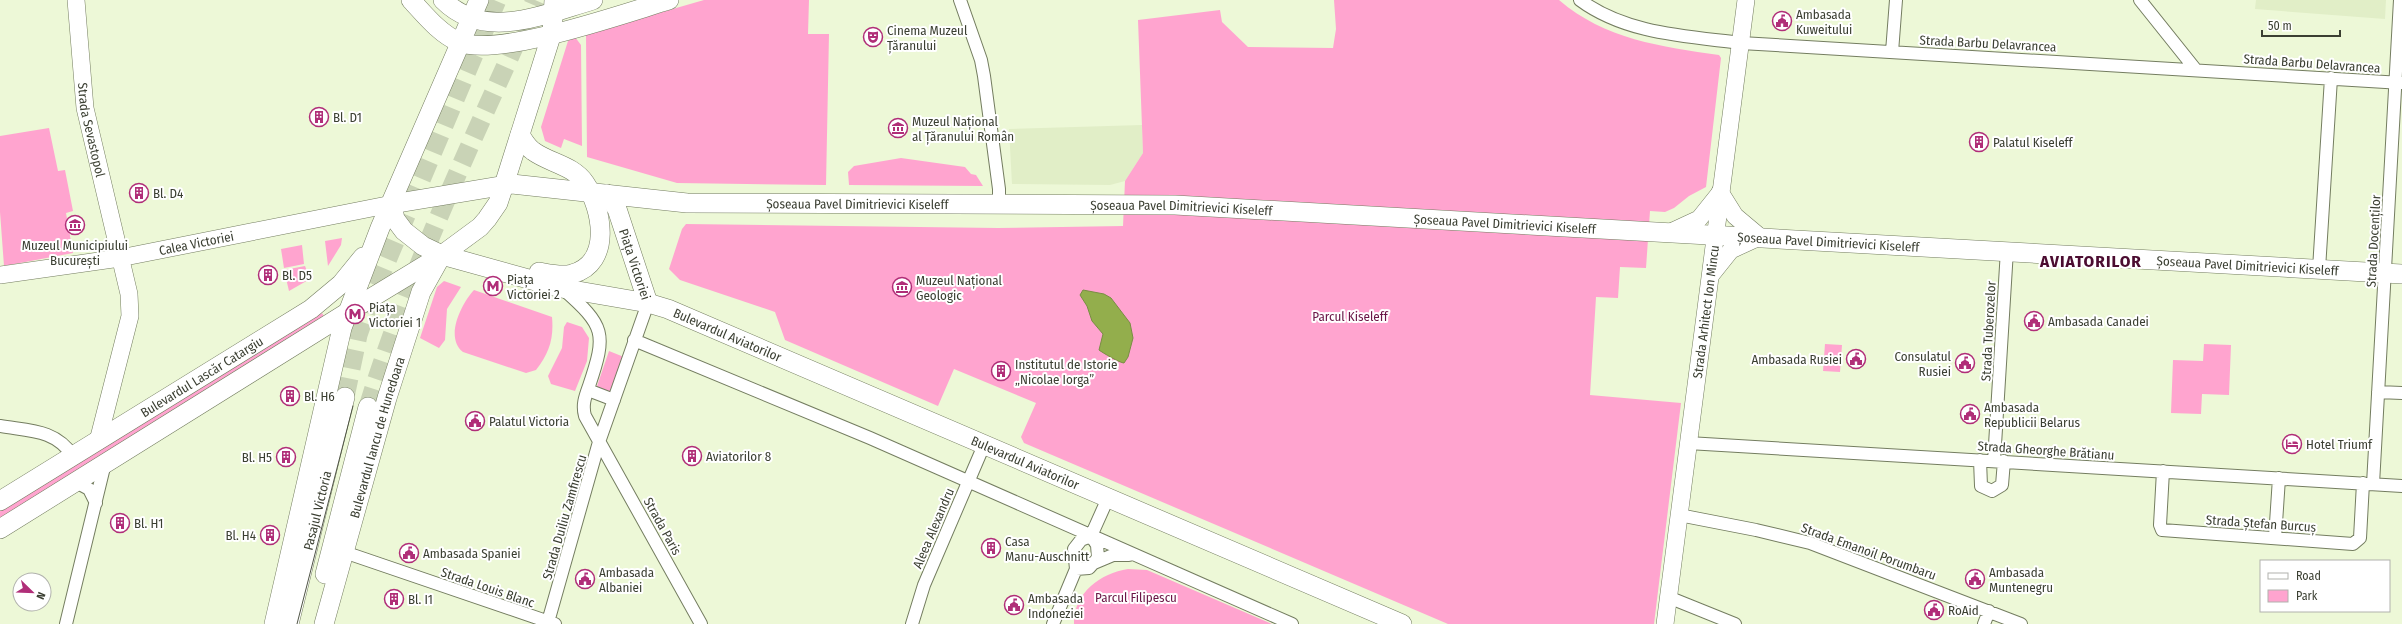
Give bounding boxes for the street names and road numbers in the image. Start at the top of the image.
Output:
street label: Strada Barbu Delavrancea [1919,32,2057,55]
street label: Strada Barbu Delavrancea [2243,51,2381,76]
street label: Strada Sevastopol [75,82,108,179]
street label: Strada Docenților [2364,194,2384,288]
street label: Șoseaua Pavel Dimitrievici Kiseleff [766,196,950,212]
street label: Șoseaua Pavel Dimitrievici Kiseleff [1090,198,1274,219]
street label: Șoseaua Pavel Dimitrievici Kiseleff [1413,211,1597,237]
street label: Piața Victoriei [616,227,653,302]
street label: Calea Victoriei [158,229,235,258]
street label: Șoseaua Pavel Dimitrievici Kiseleff [1737,230,1921,255]
street label: Strada Arhitect Ion Mincu [1690,244,1722,379]
street label: Șoseaua Pavel Dimitrievici Kiseleff [2156,253,2340,278]
street label: Strada Tuberozelor [1978,280,1999,382]
street label: Bulevardul Aviatorilor [671,305,784,365]
street label: Bulevardul Lascăr Catargiu [138,333,266,420]
street label: Bulevardul Iancu de Hunedoara [347,355,408,520]
street label: Bulevardul Aviatorilor [969,433,1082,493]
street label: Strada Gheorghe Brătianu [1977,438,2115,463]
street label: Strada Duiliu Zamfirescu [539,453,590,581]
street label: Pasajul Victoria [300,469,335,552]
street label: Aleea Alexandru [910,486,957,571]
street label: Strada Paris [641,495,685,558]
street label: Strada Ștefan Burcuș [2205,512,2317,536]
street label: Strada Emanoil Porumbaru [1799,520,1938,583]
street label: Strada Louis Blanc [439,564,537,611]

